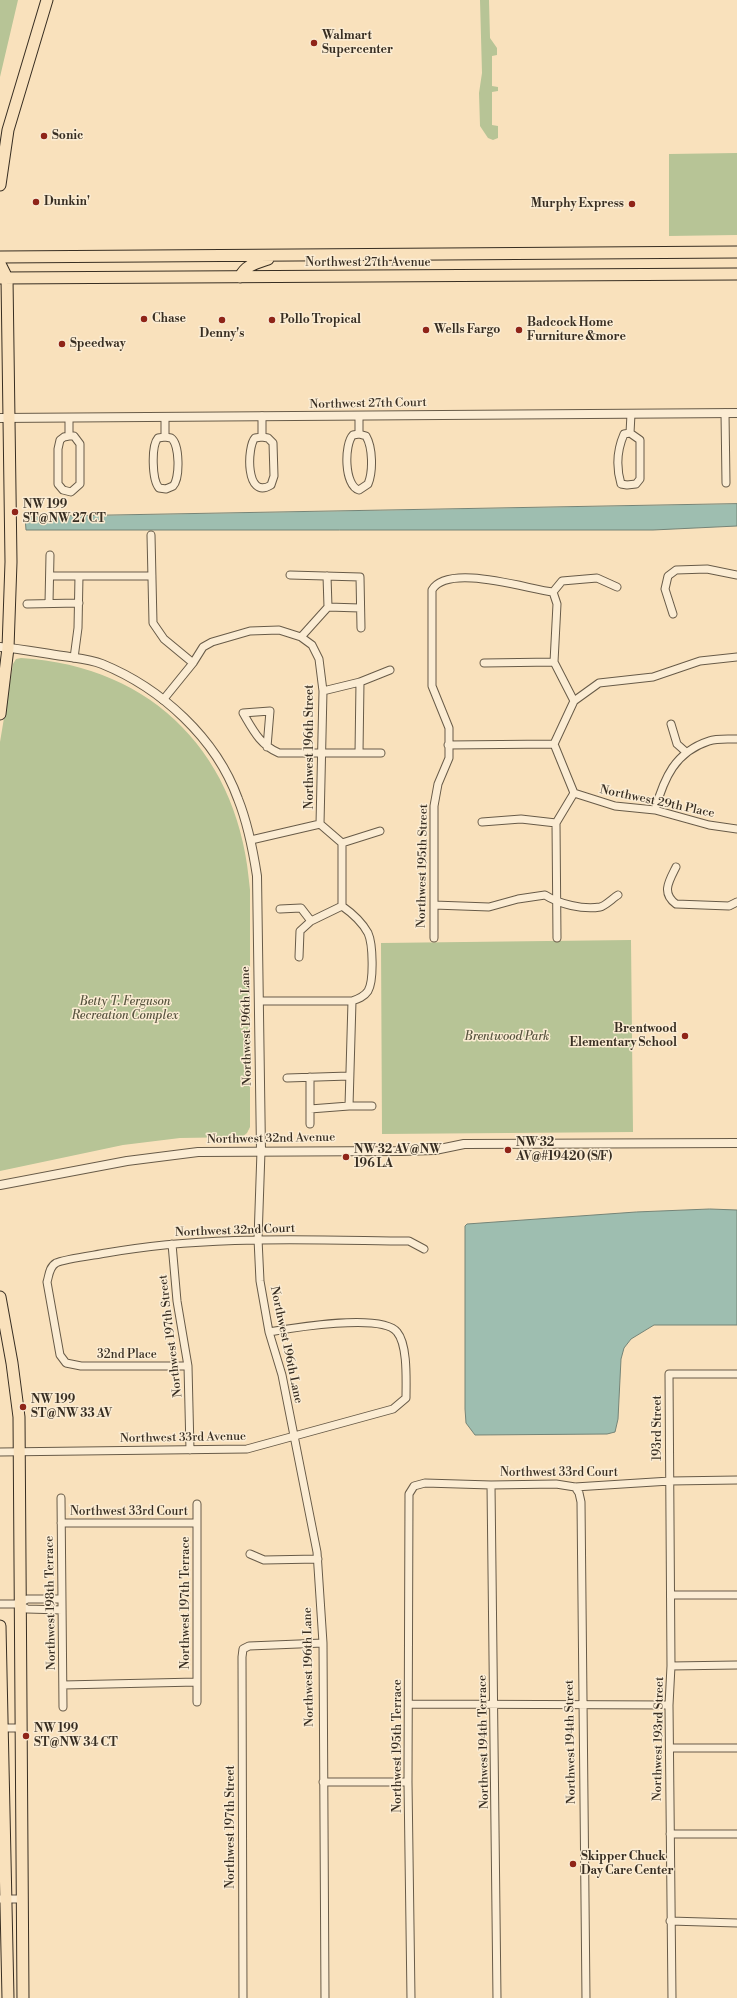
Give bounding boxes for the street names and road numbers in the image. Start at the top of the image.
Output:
street label: Northwest 27th Avenue [305,256,431,270]
street label: Northwest 27th Court [309,396,427,412]
street label: Northwest 196th Street [303,685,317,809]
street label: Northwest 29th Place [598,783,716,821]
street label: Northwest 195th Street [415,804,431,928]
street label: Northwest 196th Lane [239,966,255,1086]
street label: Northwest 32nd Avenue [207,1131,335,1147]
street label: Northwest 32nd Court [175,1222,295,1240]
street label: Northwest 197th Street [156,1274,186,1398]
street label: Northwest 196th Lane [267,1285,305,1405]
street label: 32nd Place [97,1348,157,1362]
street label: 193rd Street [651,1395,665,1461]
street label: Northwest 33rd Avenue [120,1430,246,1446]
street label: Northwest 33rd Court [500,1466,618,1480]
street label: Northwest 33rd Court [70,1505,188,1519]
street label: Northwest 198th Terrace [43,1536,59,1670]
street label: Northwest 197th Terrace [179,1536,193,1670]
street label: Northwest 196th Lane [301,1607,317,1727]
street label: Northwest 194th Terrace [476,1675,492,1809]
street label: Northwest 193rd Street [651,1677,667,1801]
street label: Northwest 195th Terrace [391,1679,405,1813]
street label: Northwest 194th Street [563,1680,579,1804]
street label: Northwest 197th Street [224,1765,238,1889]

